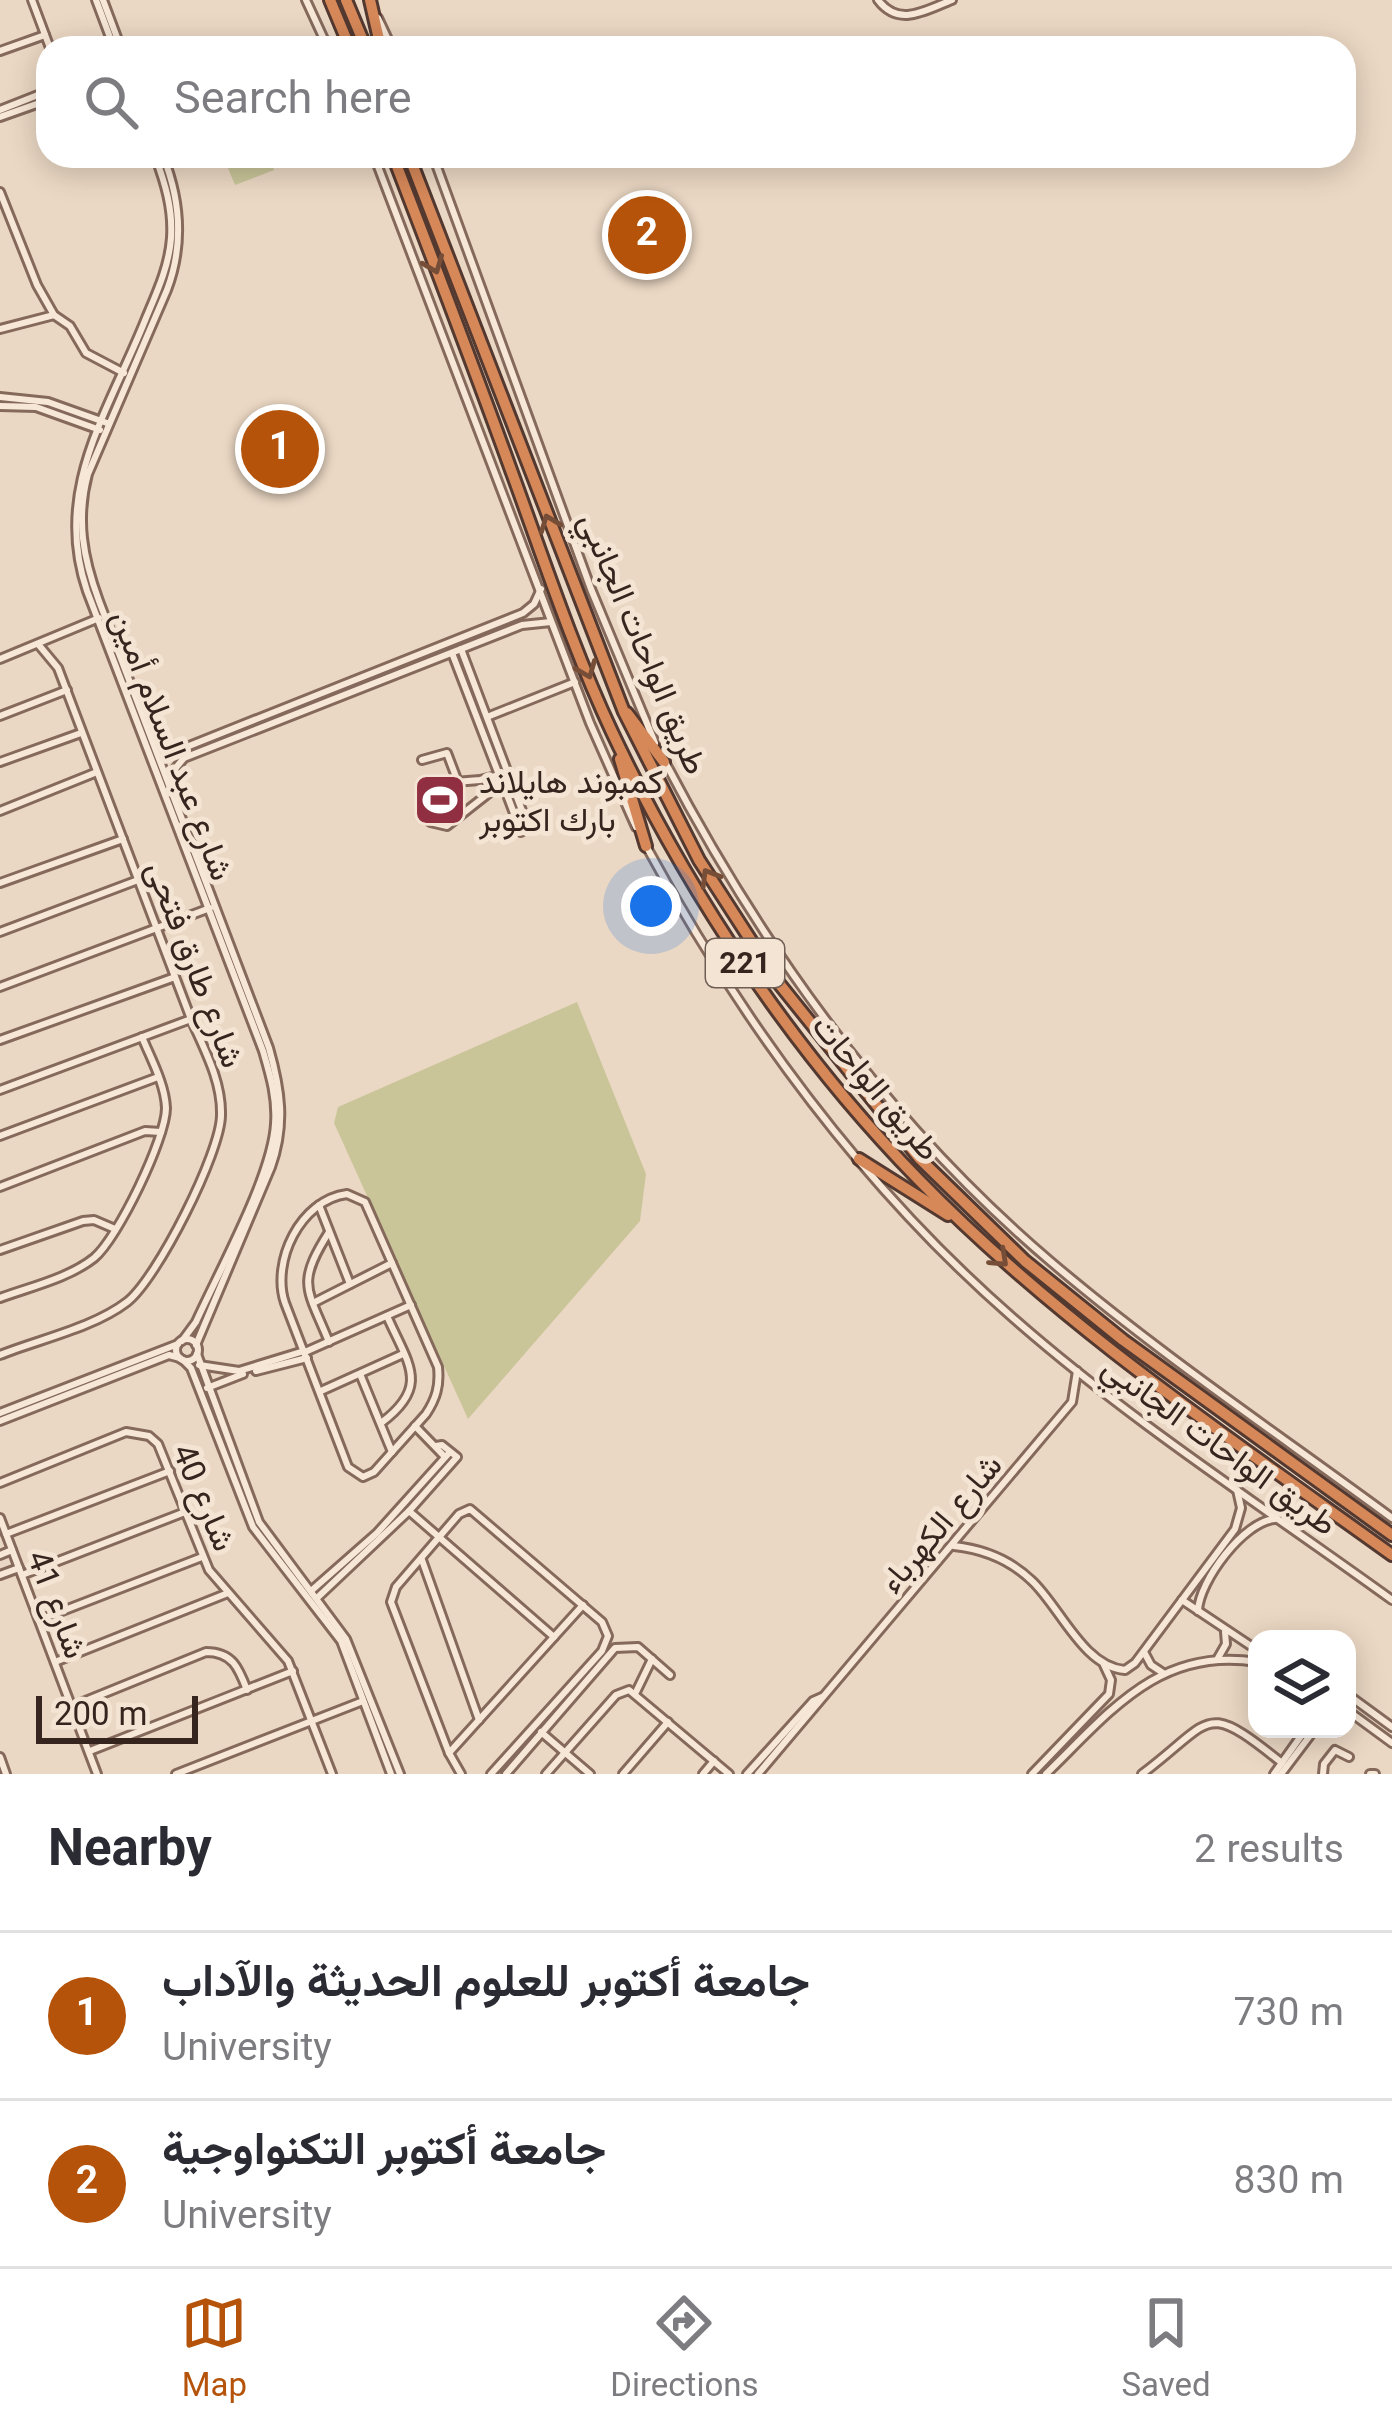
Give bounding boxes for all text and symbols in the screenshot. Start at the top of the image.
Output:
search box [36,36,1356,168]
text: Search here [174,67,412,137]
icon: search [78,69,144,135]
pin: 2 [608,190,686,280]
one-way arrow [420,254,445,275]
pin: 1 [241,404,319,494]
street label: طريق الواحات الجانبي [562,505,719,784]
one-way arrow [538,513,563,534]
street label: شارع عبد السلام أمين [94,604,245,889]
one-way arrow [573,658,597,679]
place label: كمبوند هايلاند بارك اكتوبر [478,759,663,849]
sports icon: كمبوند هايلاند بارك اكتوبر [412,772,468,828]
street label: شارع طارق فتحى [129,854,256,1077]
one-way arrow [701,868,724,890]
your location [621,876,681,936]
road number: 221 [706,939,784,987]
street label: طريق الواحات [797,1005,951,1174]
one-way arrow [987,1245,1008,1267]
street label: طريق الواحات الجانبي [1089,1345,1346,1552]
street label: شارع 40 [155,1437,247,1560]
street label: شارع الكهرباء [869,1444,1017,1607]
street label: شارع 41 [10,1544,99,1667]
map controls [1248,1630,1356,1738]
button: layers [1248,1630,1356,1738]
scale bar [36,1690,198,1743]
text: 200 m [54,1691,147,1743]
text: Nearby [48,1813,212,1892]
text: 2 results [1194,1822,1344,1883]
text: جامعة أكتوبر للعلوم الحديثة والآداب [162,1950,810,2020]
text: 1 [76,1985,98,2046]
text: 730 m [1234,1985,1344,2046]
text: University [162,2020,332,2081]
text: جامعة أكتوبر التكنواوجية [162,2118,606,2188]
text: 2 [76,2153,98,2214]
text: 830 m [1234,2153,1344,2214]
text: University [162,2188,332,2249]
tab: Map [181,2290,247,2414]
tab: Directions [610,2290,759,2414]
tab: Saved [1121,2290,1211,2414]

